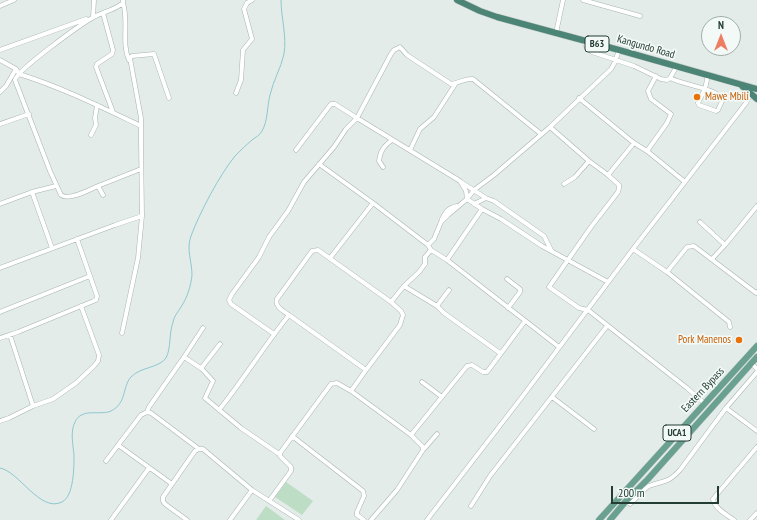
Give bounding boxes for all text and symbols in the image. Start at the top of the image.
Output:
north arrow [701,16,741,56]
text: N [718,18,724,32]
street label: Kangundo Road [616,32,676,62]
road number: B63 [585,36,609,52]
place label: Mawe Mbili [705,90,749,104]
marker: Mawe Mbili [692,92,702,102]
place label: Pork Manenos [678,333,731,347]
marker: Pork Manenos [734,335,744,345]
street label: Eastern Bypass [679,365,727,415]
road number: UCA1 [663,425,691,441]
scale bar [613,478,721,504]
text: 200 m [618,485,645,500]

